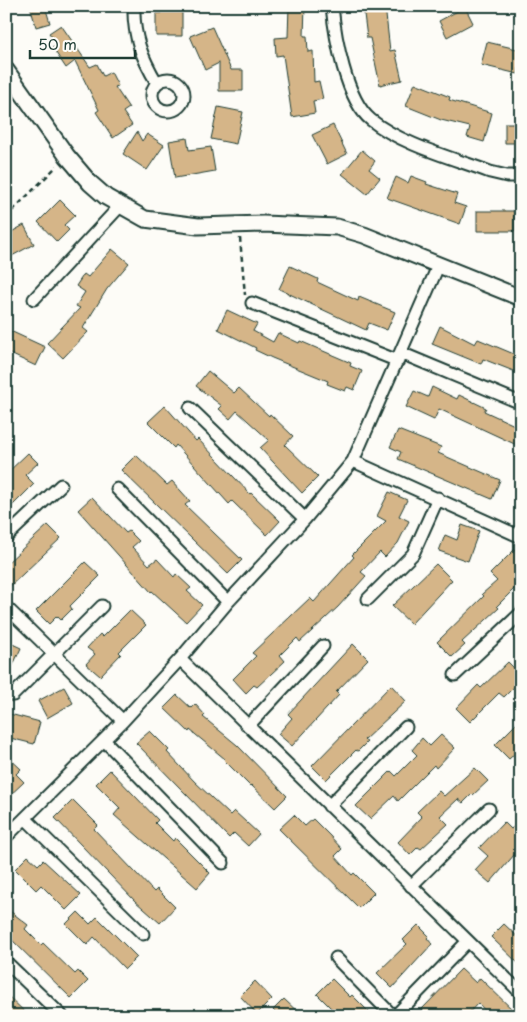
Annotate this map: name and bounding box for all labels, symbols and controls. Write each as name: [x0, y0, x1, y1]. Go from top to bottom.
scale bar: [30, 28, 135, 60]
text: 50 m: [38, 32, 77, 55]

